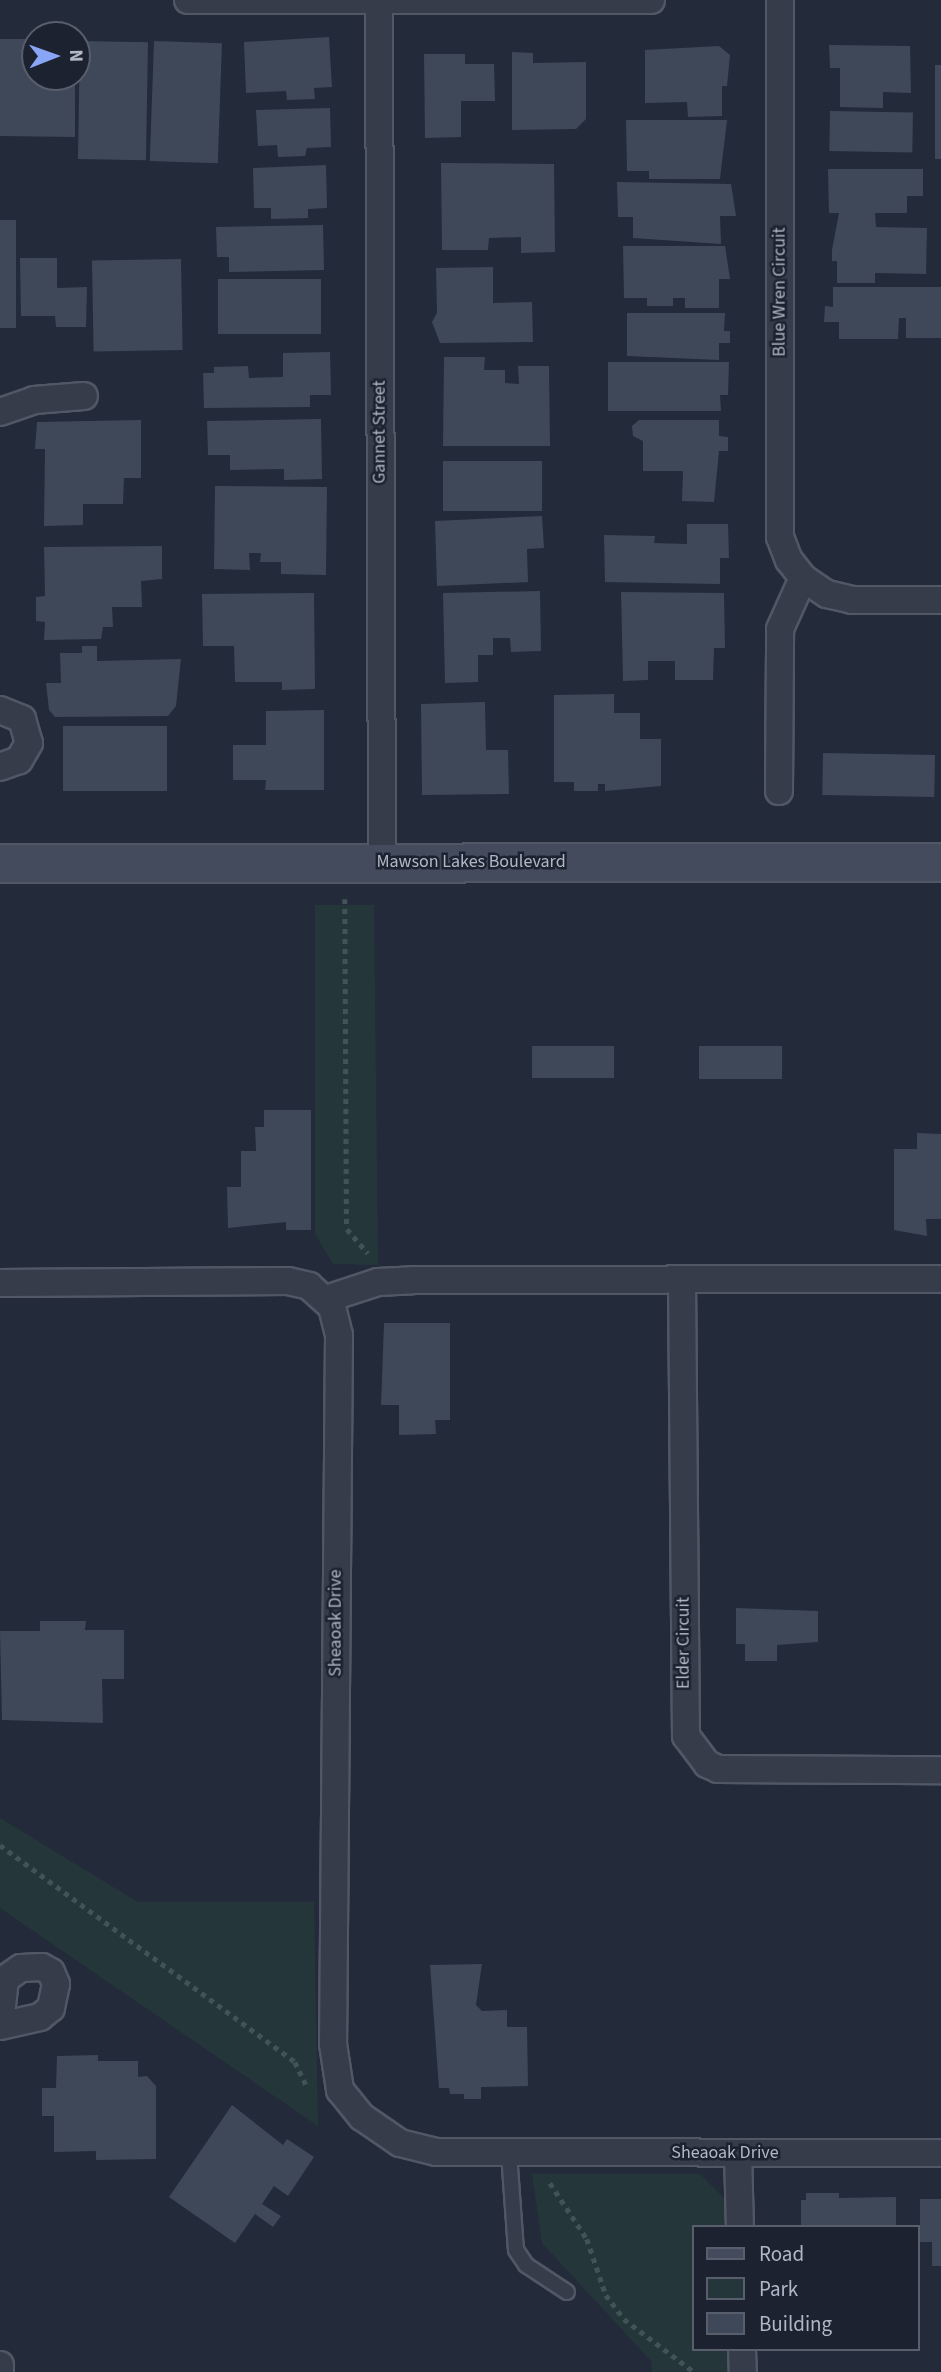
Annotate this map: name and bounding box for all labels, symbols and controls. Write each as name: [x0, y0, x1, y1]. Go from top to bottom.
north arrow: [21, 21, 91, 91]
text: N: [62, 49, 89, 62]
street label: Blue Wren Circuit: [769, 227, 791, 357]
street label: Gannet Street: [369, 380, 391, 484]
street label: Mawson Lakes Boulevard: [376, 851, 566, 873]
street label: Sheaoak Drive: [325, 1569, 347, 1677]
street label: Elder Circuit: [673, 1597, 695, 1689]
street label: Sheaoak Drive: [671, 2142, 779, 2164]
legend: [692, 2225, 920, 2351]
text: Road: [759, 2239, 804, 2269]
text: Park: [759, 2274, 798, 2304]
text: Building: [759, 2309, 832, 2339]

